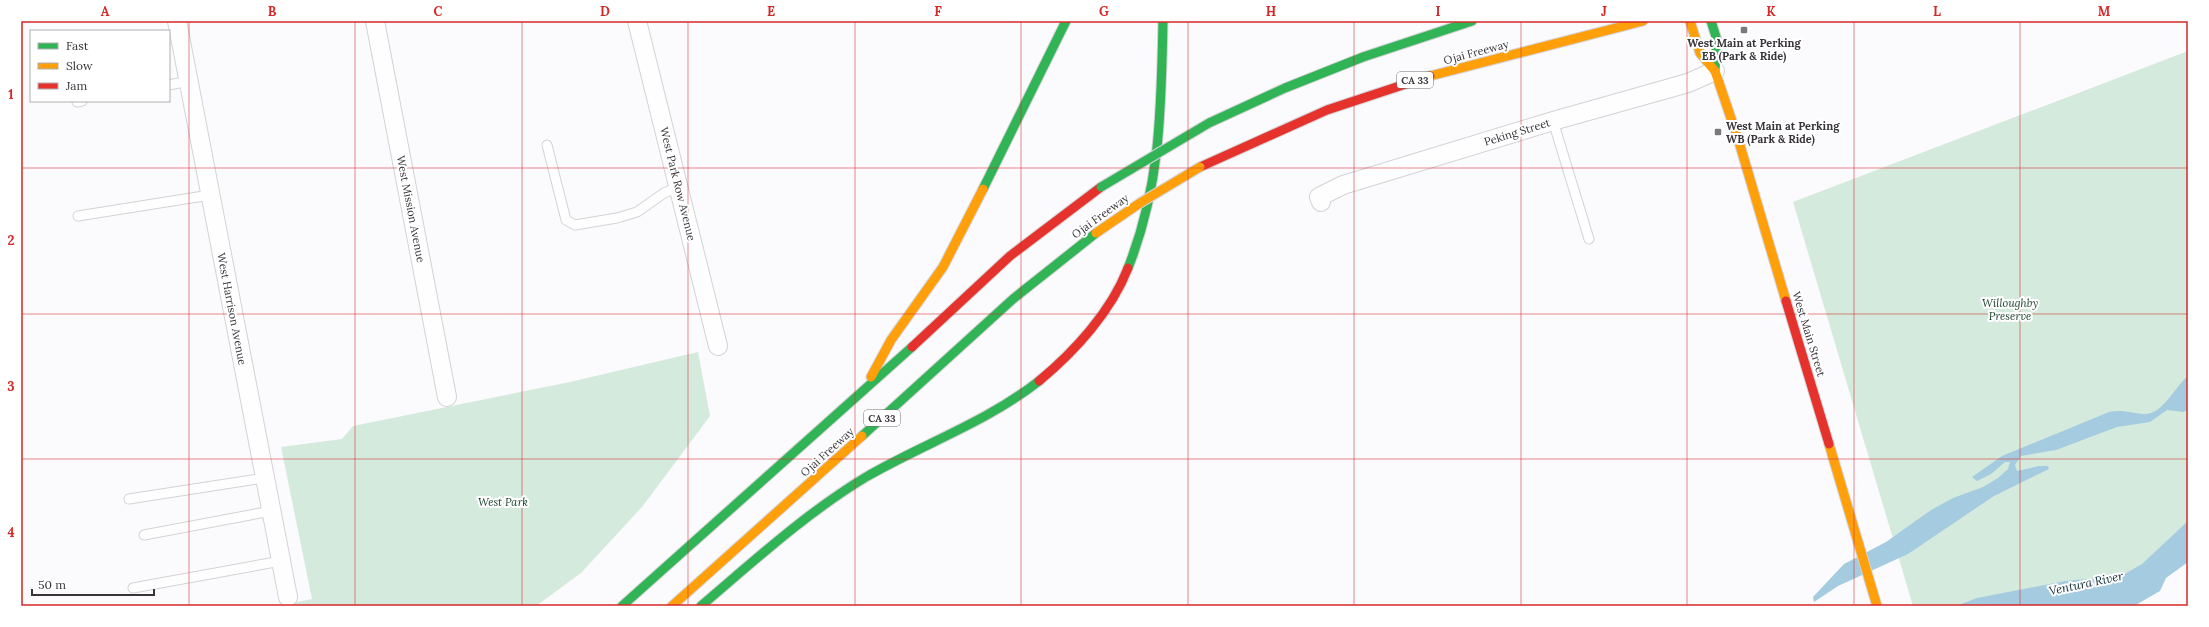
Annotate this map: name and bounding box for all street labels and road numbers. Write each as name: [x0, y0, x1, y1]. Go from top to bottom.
street label: Ojai Freeway: [1442, 37, 1510, 67]
road number: CA 33: [1397, 72, 1433, 88]
street label: Peking Street: [1482, 115, 1552, 149]
street label: West Park Row Avenue: [657, 126, 699, 242]
street label: West Mission Avenue: [394, 154, 428, 264]
street label: Ojai Freeway: [1069, 191, 1131, 241]
street label: West Harrison Avenue: [214, 252, 250, 366]
street label: West Main Street: [1789, 290, 1829, 379]
road number: CA 33: [864, 410, 900, 426]
street label: Ojai Freeway: [797, 424, 857, 480]

